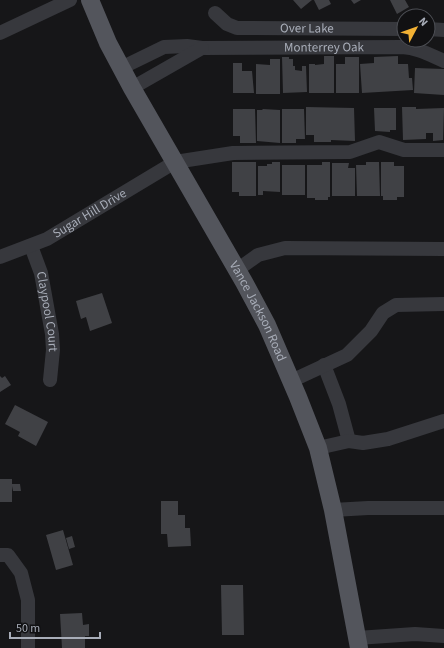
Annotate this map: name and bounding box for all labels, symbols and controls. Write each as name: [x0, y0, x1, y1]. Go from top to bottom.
north arrow: [396, 8, 436, 48]
text: N: [415, 14, 431, 29]
street label: Over Lake: [280, 19, 334, 38]
street label: Monterrey Oak: [284, 38, 365, 57]
street label: Sugar Hill Drive: [49, 184, 130, 243]
street label: Vance Jackson Road: [225, 258, 291, 364]
street label: Claypool Court: [32, 270, 62, 353]
scale bar: [10, 614, 100, 640]
text: 50 m: [16, 620, 40, 637]

